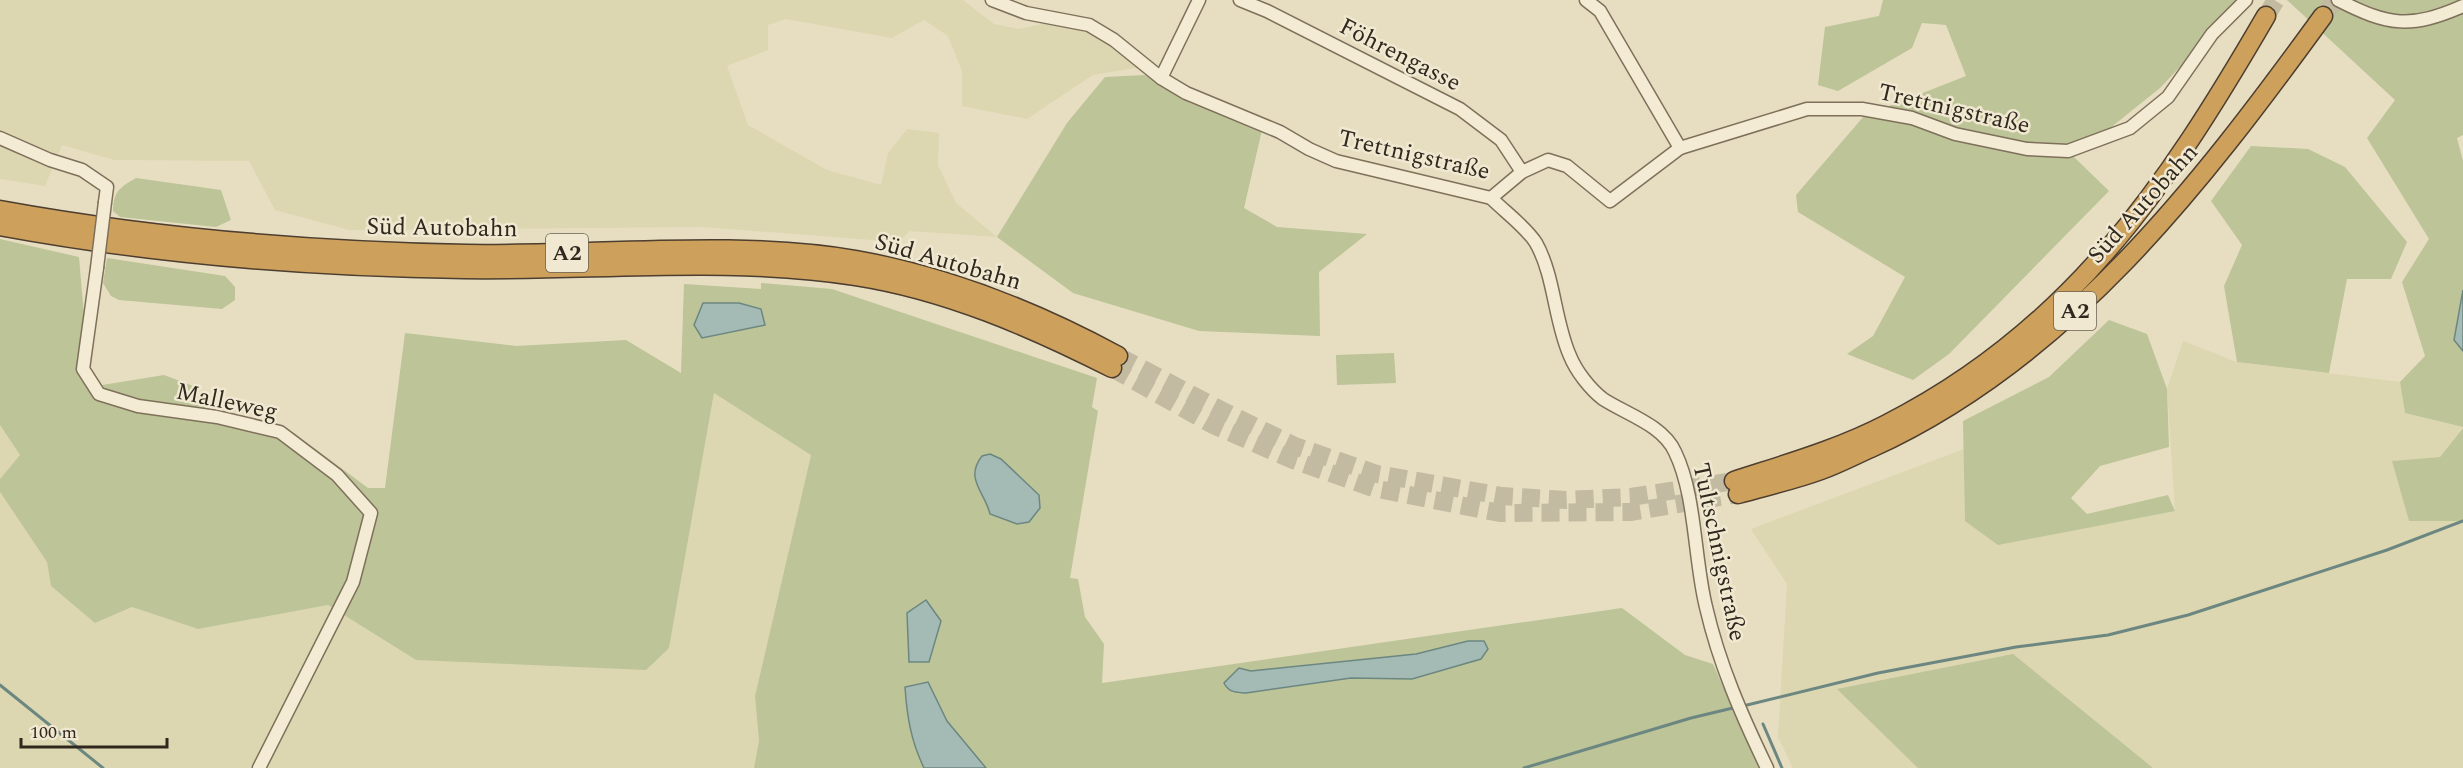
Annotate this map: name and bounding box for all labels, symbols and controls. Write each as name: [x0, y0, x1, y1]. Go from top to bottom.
street label: Föhrengasse: [1333, 9, 1467, 101]
street label: Trettnigstraße: [1875, 74, 2033, 144]
street label: Trettnigstraße: [1335, 120, 1493, 190]
street label: Süd Autobahn: [2079, 136, 2207, 272]
street label: Süd Autobahn: [366, 209, 518, 247]
street label: Süd Autobahn: [870, 224, 1026, 300]
road number: A2: [546, 234, 588, 272]
road number: A2: [2054, 292, 2096, 330]
street label: Malleweg: [173, 374, 281, 430]
street label: Tultschnigstraße: [1683, 460, 1755, 644]
scale bar: [21, 711, 166, 749]
text: 100 m: [30, 719, 77, 746]

